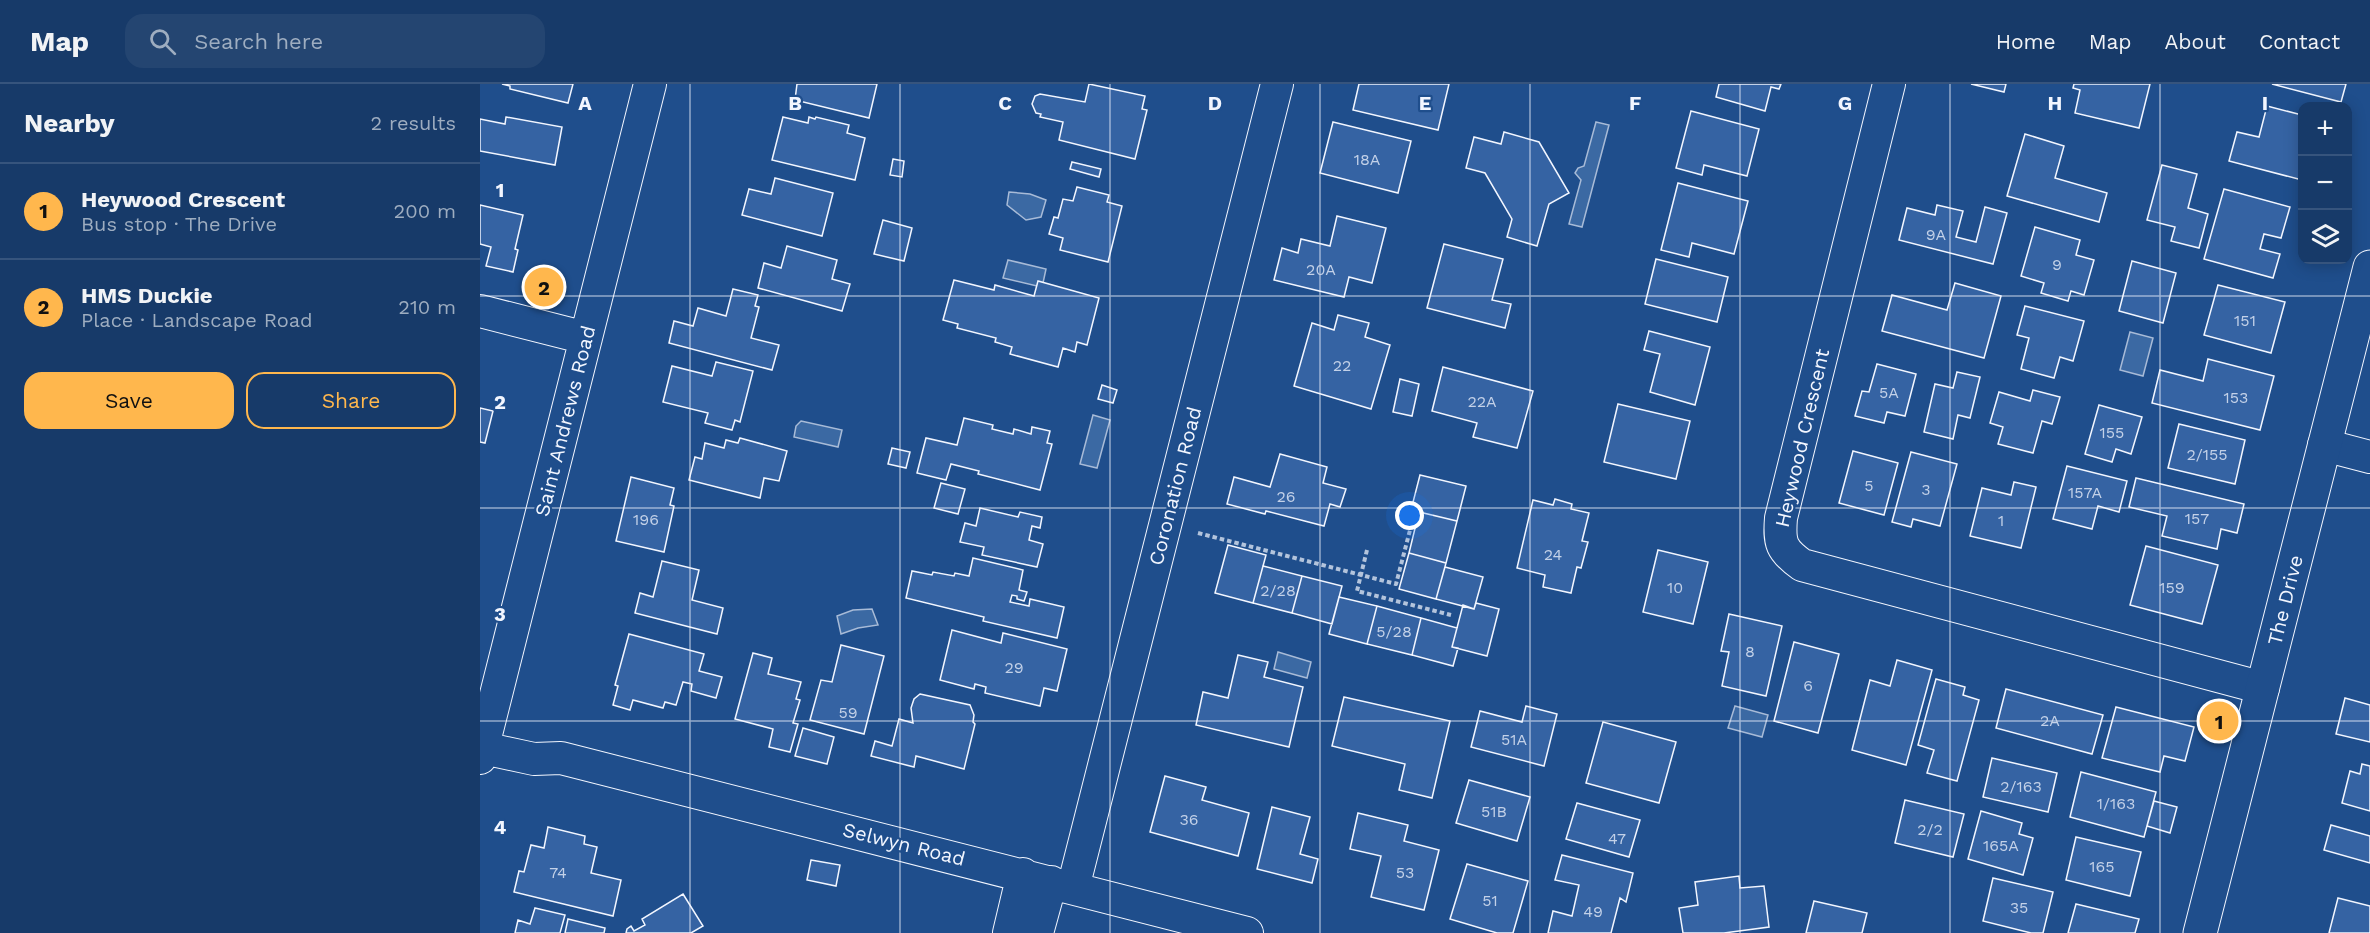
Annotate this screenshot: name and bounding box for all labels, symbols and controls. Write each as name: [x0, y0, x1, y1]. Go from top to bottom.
search box: [125, 14, 545, 68]
text: Map: [30, 25, 89, 58]
icon: search: [146, 25, 179, 58]
text: Search here: [194, 29, 323, 54]
text: Home: [1996, 29, 2056, 54]
text: Map: [2089, 29, 2132, 54]
text: About: [2165, 29, 2226, 54]
text: Contact: [2259, 29, 2340, 54]
text: A: [578, 91, 592, 115]
text: B: [788, 91, 802, 115]
text: C: [998, 91, 1012, 115]
text: D: [1208, 91, 1222, 115]
text: E: [1419, 91, 1431, 115]
text: F: [1629, 91, 1641, 115]
text: G: [1838, 91, 1852, 115]
text: H: [2048, 91, 2062, 115]
text: I: [2262, 91, 2268, 115]
map controls: [2298, 102, 2352, 264]
button: +: [2298, 102, 2352, 156]
text: Nearby: [24, 108, 115, 138]
text: 2 results: [371, 111, 456, 135]
house number: 18A: [1354, 150, 1381, 169]
button: −: [2298, 156, 2352, 210]
text: 1: [496, 178, 504, 202]
text: Heywood Crescent: [81, 187, 285, 212]
text: 1: [39, 199, 48, 223]
text: 200 m: [394, 199, 456, 223]
button: layers: [2298, 210, 2352, 264]
text: Bus stop · The Drive: [81, 212, 277, 236]
house number: 9A: [1926, 225, 1947, 244]
house number: 9: [2052, 255, 2062, 274]
house number: 20A: [1306, 260, 1336, 279]
pin: 2: [524, 264, 564, 310]
text: HMS Duckie: [81, 283, 213, 308]
text: 2: [38, 295, 49, 319]
text: 210 m: [398, 295, 456, 319]
text: Place · Landscape Road: [81, 308, 313, 332]
house number: 151: [2234, 311, 2256, 330]
street label: Saint Andrews Road: [530, 323, 600, 519]
street label: Heywood Crescent: [1770, 346, 1834, 530]
house number: 22: [1333, 356, 1351, 375]
button: Save: [24, 372, 234, 429]
button: Share: [246, 372, 456, 429]
house number: 5A: [1879, 383, 1899, 402]
house number: 153: [2224, 388, 2248, 407]
text: 2: [494, 390, 506, 414]
house number: 22A: [1467, 392, 1497, 411]
street label: Coronation Road: [1144, 404, 1206, 568]
house number: 155: [2100, 423, 2124, 442]
house number: 2/155: [2186, 445, 2228, 464]
house number: 5: [1864, 476, 1874, 495]
house number: 3: [1921, 480, 1931, 499]
house number: 157A: [2068, 483, 2103, 502]
house number: 26: [1276, 487, 1296, 506]
your location: [1395, 501, 1424, 530]
house number: 157: [2185, 509, 2209, 528]
house number: 196: [633, 510, 659, 529]
house number: 1: [1998, 511, 2004, 530]
house number: 24: [1544, 545, 1563, 564]
street label: The Drive: [2262, 552, 2308, 648]
house number: 10: [1667, 578, 1683, 597]
house number: 159: [2159, 578, 2185, 597]
house number: 2/28: [1260, 581, 1296, 600]
text: 3: [494, 602, 506, 626]
house number: 5/28: [1376, 622, 1412, 641]
house number: 8: [1745, 642, 1755, 661]
house number: 29: [1004, 658, 1024, 677]
house number: 6: [1803, 676, 1813, 695]
pin: 1: [2200, 698, 2238, 744]
house number: 59: [838, 703, 858, 722]
house number: 2A: [2040, 711, 2060, 730]
house number: 51A: [1501, 730, 1527, 749]
house number: 2/163: [2000, 777, 2042, 796]
house number: 1/163: [2097, 794, 2135, 813]
house number: 51B: [1481, 802, 1507, 821]
house number: 36: [1179, 810, 1199, 829]
text: 4: [494, 815, 507, 839]
street label: Selwyn Road: [840, 817, 968, 871]
house number: 2/2: [1917, 820, 1943, 839]
house number: 47: [1608, 829, 1626, 848]
house number: 165A: [1983, 836, 2019, 855]
house number: 165: [2089, 857, 2115, 876]
house number: 74: [549, 863, 567, 882]
house number: 53: [1396, 863, 1414, 882]
house number: 51: [1482, 891, 1498, 910]
house number: 35: [2010, 898, 2028, 917]
house number: 49: [1583, 902, 1603, 921]

